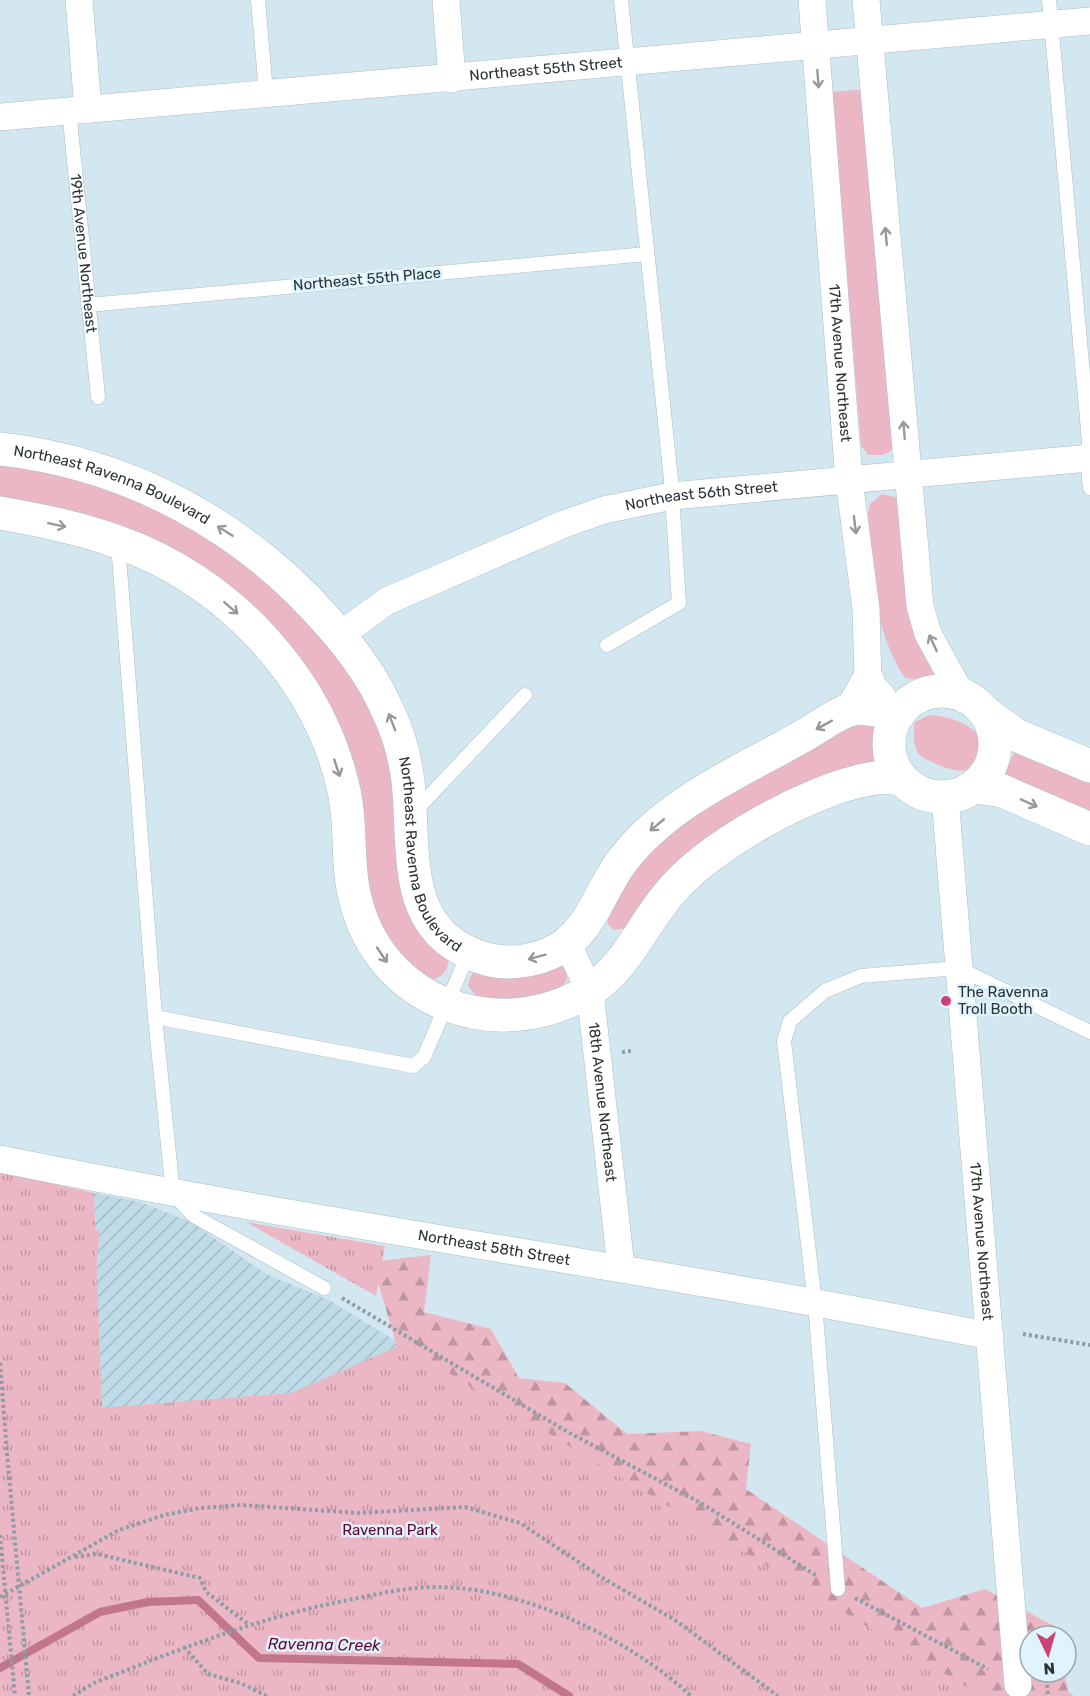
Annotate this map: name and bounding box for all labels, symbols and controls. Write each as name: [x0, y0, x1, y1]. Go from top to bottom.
street label: Northeast 55th Street: [469, 53, 623, 85]
one-way arrow: [813, 69, 824, 89]
street label: 19th Avenue Northeast: [66, 173, 100, 334]
one-way arrow: [880, 226, 891, 246]
street label: Northeast 55th Place: [292, 264, 442, 294]
street label: 17th Avenue Northeast: [825, 283, 855, 443]
one-way arrow: [898, 420, 909, 440]
street label: Northeast Ravenna Boulevard: [12, 442, 213, 528]
street label: Northeast 56th Street: [623, 477, 779, 514]
one-way arrow: [850, 514, 861, 534]
one-way arrow: [47, 520, 66, 531]
one-way arrow: [217, 524, 234, 536]
one-way arrow: [223, 601, 238, 615]
one-way arrow: [926, 634, 938, 652]
one-way arrow: [386, 713, 397, 732]
one-way arrow: [816, 719, 833, 731]
street label: Northeast Ravenna Boulevard: [395, 755, 465, 956]
one-way arrow: [333, 758, 344, 777]
one-way arrow: [1020, 798, 1038, 809]
one-way arrow: [650, 818, 665, 832]
one-way arrow: [376, 946, 388, 963]
one-way arrow: [527, 952, 546, 963]
place label: The Ravenna Troll Booth: [958, 983, 1048, 1018]
marker: The Ravenna Troll Booth: [939, 994, 953, 1008]
street label: 18th Avenue Northeast: [585, 1021, 620, 1183]
street label: 17th Avenue Northeast: [966, 1162, 997, 1321]
street label: Northeast 58th Street: [417, 1226, 572, 1269]
park label: Ravenna Park: [342, 1521, 438, 1539]
north arrow: [1018, 1624, 1078, 1684]
water label: Ravenna Creek: [267, 1634, 381, 1655]
text: N: [1043, 1658, 1056, 1678]

